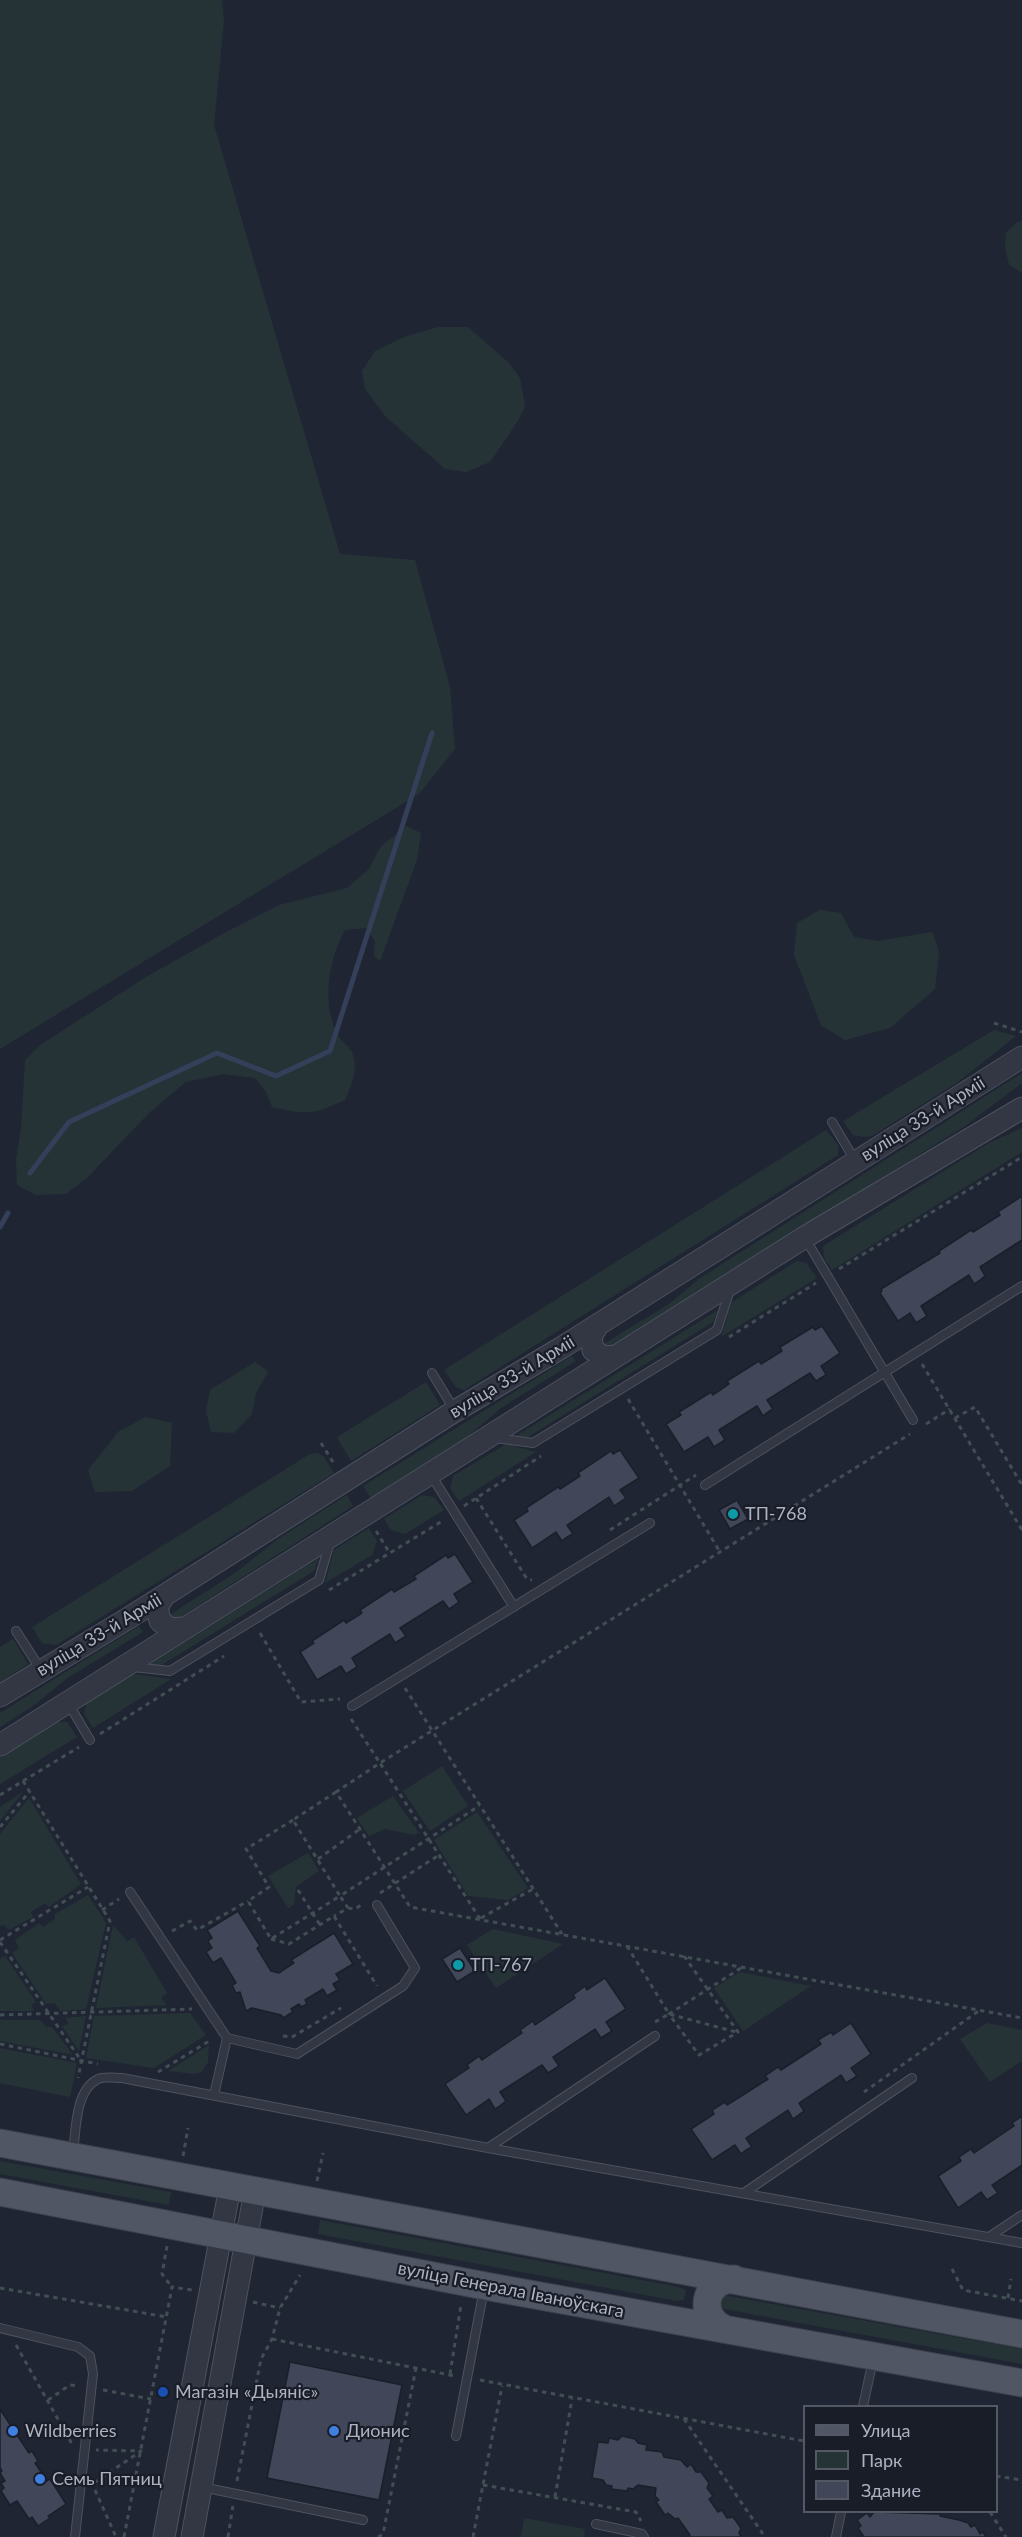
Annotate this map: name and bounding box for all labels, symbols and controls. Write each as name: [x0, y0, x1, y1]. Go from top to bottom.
street label: вуліца 33-й Арміі: [857, 1072, 989, 1166]
street label: вуліца 33-й Арміі: [445, 1331, 579, 1423]
place label: ТП-768: [745, 1503, 807, 1525]
marker: ТП-768: [726, 1507, 740, 1521]
street label: вуліца 33-й Арміі: [32, 1589, 166, 1681]
place label: ТП-767: [470, 1954, 532, 1976]
marker: ТП-767: [451, 1958, 465, 1972]
street label: вуліца Генерала Іваноўскага: [396, 2257, 626, 2323]
place label: Магазін «Дыяніс»: [175, 2381, 318, 2403]
marker: Магазін «Дыяніс»: [156, 2385, 170, 2399]
legend: [803, 2405, 998, 2513]
text: Улица: [861, 2419, 911, 2441]
place label: Wildberries: [25, 2420, 117, 2442]
place label: Дионис: [346, 2420, 410, 2442]
marker: Wildberries: [6, 2424, 20, 2438]
marker: Дионис: [327, 2424, 341, 2438]
text: Парк: [861, 2449, 902, 2471]
place label: Семь Пятниц: [52, 2468, 162, 2490]
marker: Семь Пятниц: [33, 2472, 47, 2486]
text: Здание: [861, 2479, 921, 2501]

